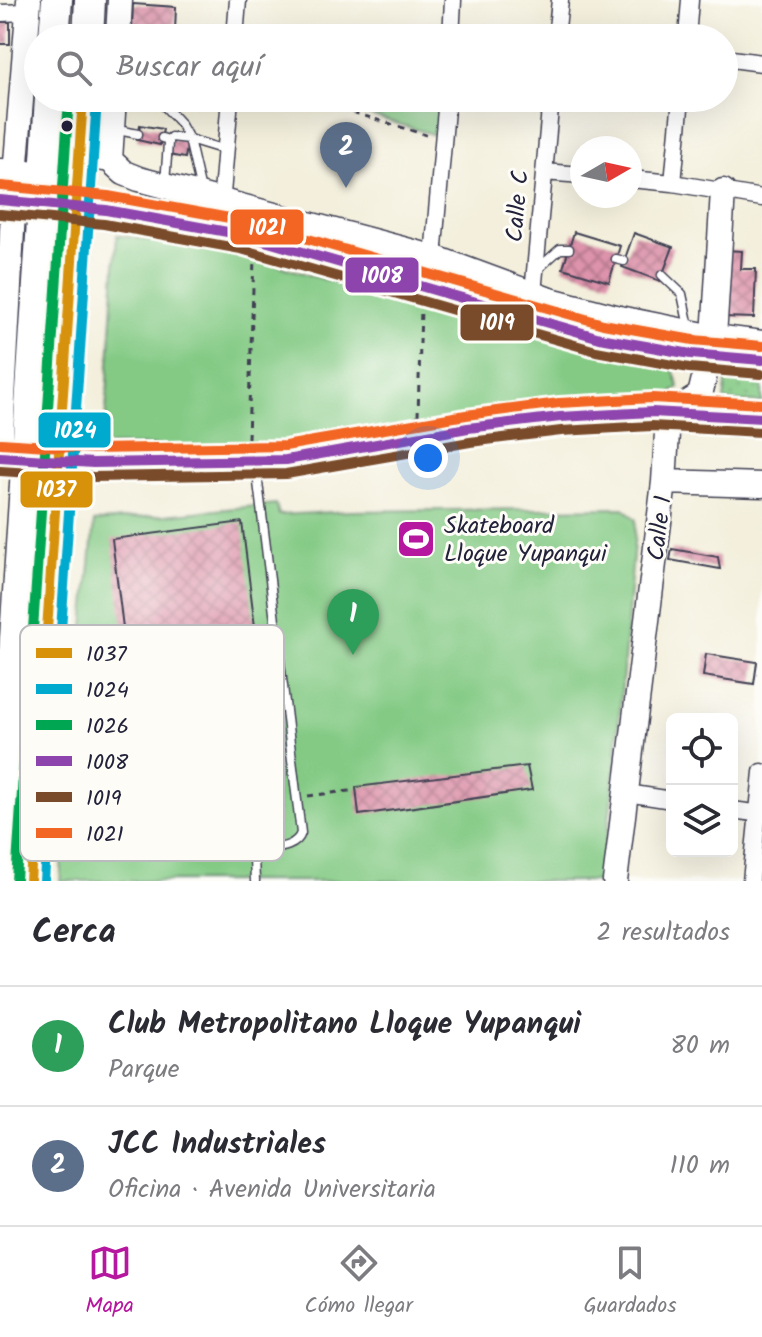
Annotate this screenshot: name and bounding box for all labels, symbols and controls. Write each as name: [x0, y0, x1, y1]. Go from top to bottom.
search box: [24, 24, 738, 112]
text: Buscar aquí: [116, 44, 262, 92]
icon: search: [52, 46, 96, 90]
unlabelled marker: [59, 118, 75, 134]
pin: 2: [320, 122, 372, 188]
north arrow: [570, 136, 642, 208]
street label: Calle C: [496, 168, 541, 244]
line badge: 1021: [229, 208, 305, 246]
text: 1021: [248, 212, 286, 247]
line badge: 1008: [344, 256, 420, 294]
text: 1008: [361, 260, 404, 295]
line badge: 1019: [459, 303, 535, 342]
text: 1019: [479, 307, 515, 342]
line badge: 1024: [37, 411, 112, 449]
text: 1024: [54, 415, 96, 450]
your location: [408, 438, 448, 478]
line badge: 1037: [19, 470, 94, 509]
text: 1037: [36, 474, 77, 509]
street label: Calle 1: [637, 493, 684, 563]
place label: Skateboard Lloque Yupanqui: [444, 507, 608, 574]
sports icon: Skateboard Lloque Yupanqui: [395, 518, 437, 560]
pin: 1: [327, 589, 379, 655]
legend: [20, 625, 284, 861]
text: 1037: [86, 638, 127, 673]
text: 1024: [86, 674, 129, 709]
text: 1026: [86, 710, 129, 745]
map controls: [666, 713, 738, 857]
button: locate: [666, 713, 738, 785]
text: 1008: [86, 746, 129, 781]
text: 1019: [86, 782, 122, 817]
button: layers: [666, 785, 738, 857]
text: 1021: [86, 818, 124, 853]
text: Cerca: [32, 906, 116, 960]
text: 2 resultados: [596, 912, 730, 954]
text: Club Metropolitano Lloque Yupanqui: [108, 1001, 581, 1049]
text: 1: [54, 1025, 62, 1067]
text: 80 m: [670, 1025, 730, 1067]
text: Parque: [108, 1049, 179, 1091]
text: JCC Industriales: [108, 1121, 326, 1169]
text: 2: [50, 1145, 66, 1187]
text: 110 m: [670, 1145, 730, 1187]
text: Oficina · Avenida Universitaria: [108, 1169, 436, 1211]
tab: Mapa: [85, 1241, 134, 1324]
tab: Cómo llegar: [305, 1241, 413, 1324]
tab: Guardados: [583, 1241, 677, 1324]

